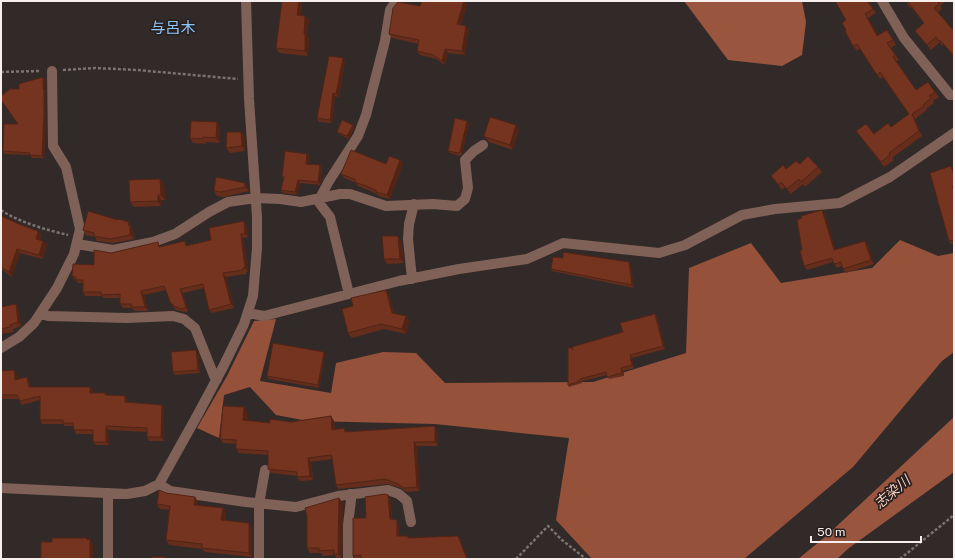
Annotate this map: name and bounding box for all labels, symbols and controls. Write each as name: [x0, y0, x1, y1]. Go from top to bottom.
district label: 与呂木: [150, 19, 196, 36]
water label: 志染川: [871, 471, 915, 512]
scale bar: [811, 518, 921, 544]
text: 50 m: [817, 525, 845, 539]

